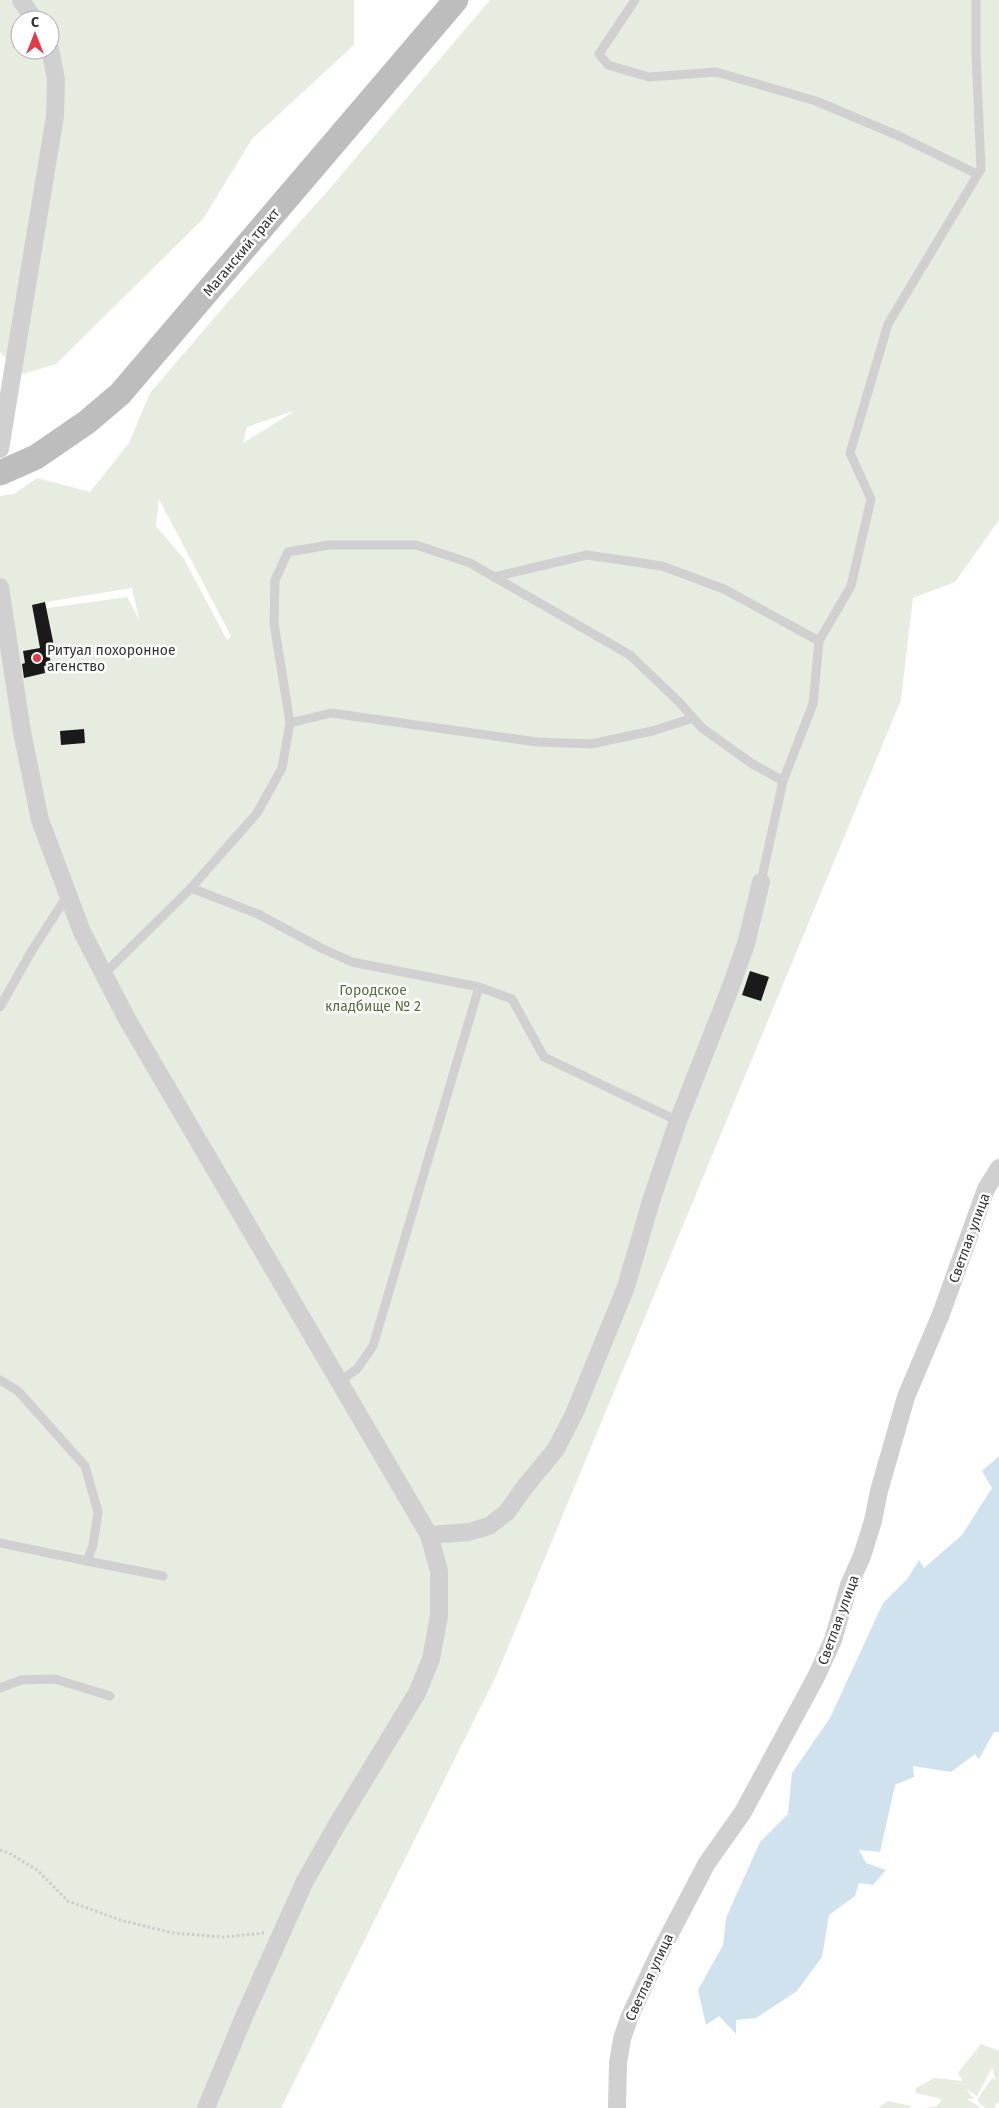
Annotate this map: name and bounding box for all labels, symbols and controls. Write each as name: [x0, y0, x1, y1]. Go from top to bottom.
north arrow: [10, 10, 60, 60]
text: С: [31, 14, 39, 31]
street label: Маганский тракт: [200, 204, 284, 300]
place label: Ритуал похоронное агенство: [47, 642, 176, 675]
marker: Ритуал похоронное агенство: [31, 652, 43, 664]
park label: Городское кладбище № 2: [325, 982, 421, 1015]
street label: Светлая улица: [945, 1191, 994, 1285]
street label: Светлая улица: [814, 1573, 863, 1667]
street label: Светлая улица: [622, 1931, 677, 2024]

